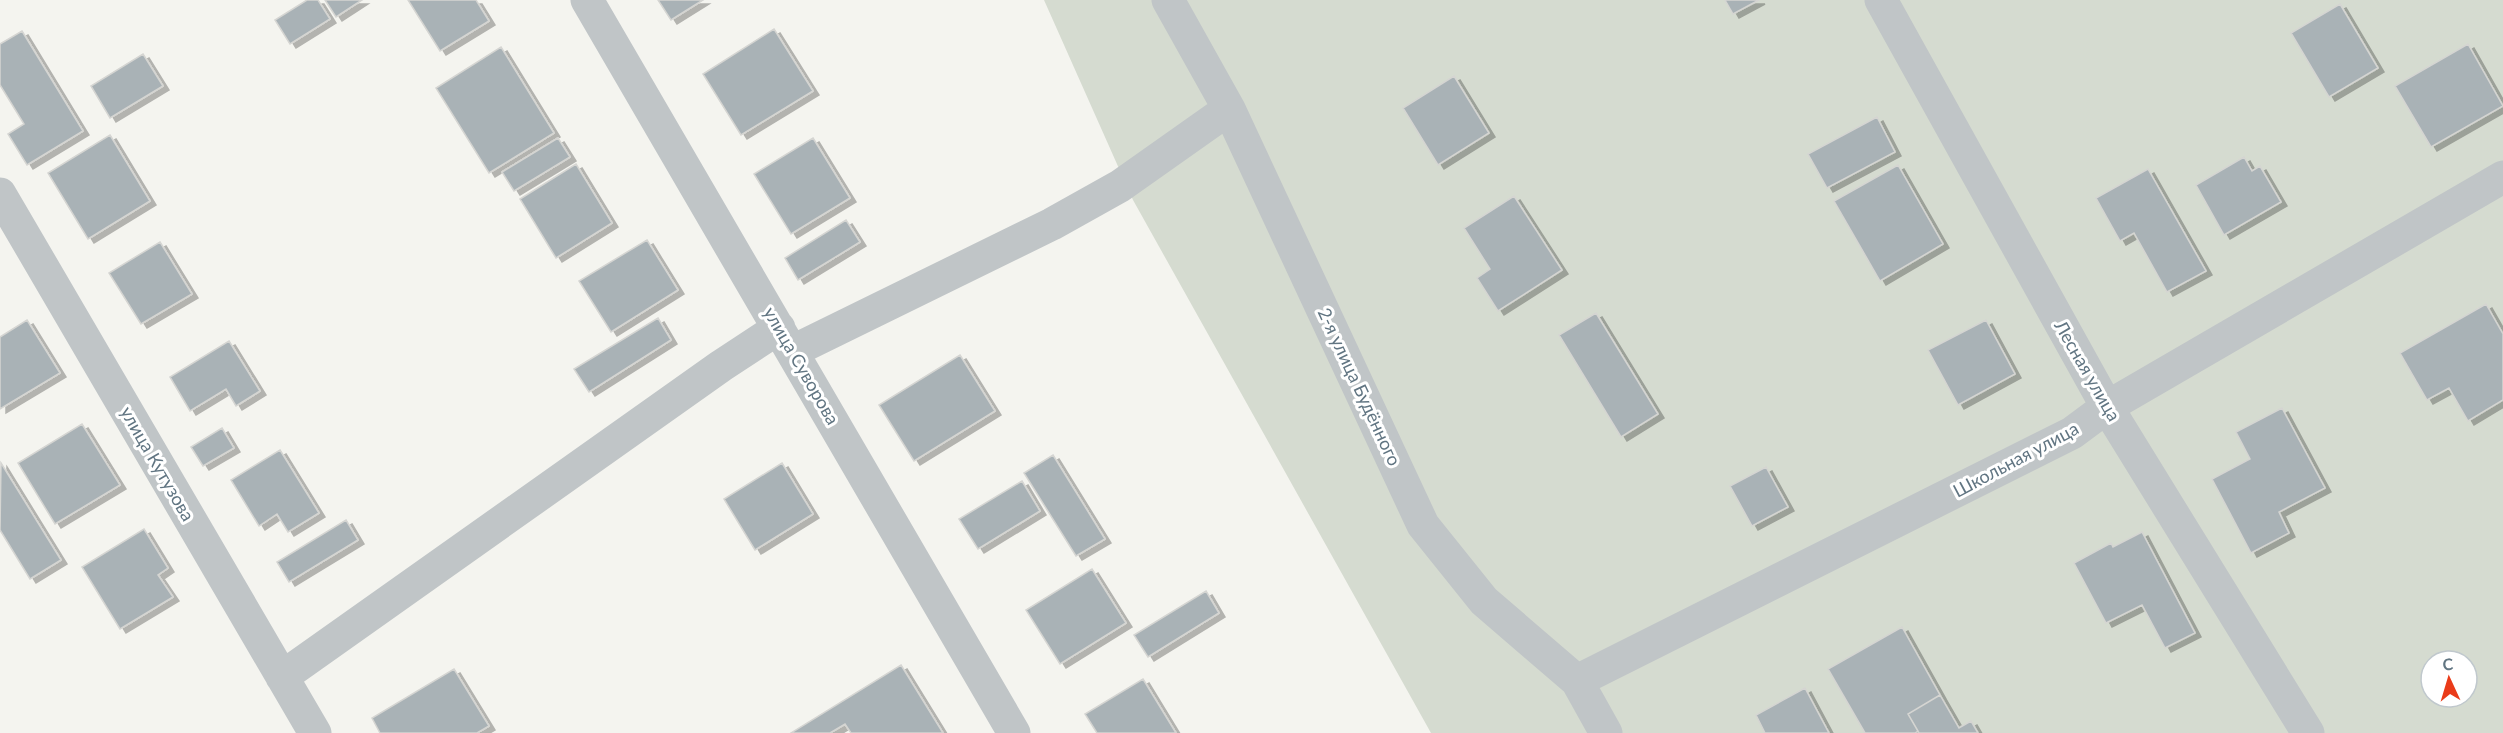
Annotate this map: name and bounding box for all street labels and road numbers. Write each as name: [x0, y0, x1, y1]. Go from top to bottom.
street label: улица Суворова: [759, 303, 844, 428]
street label: 2-я улица Будённого: [1314, 304, 1406, 469]
street label: Лесная улица: [2050, 315, 2126, 425]
street label: улица Кутузова: [116, 402, 200, 525]
street label: Школьная улица: [1949, 417, 2082, 501]

